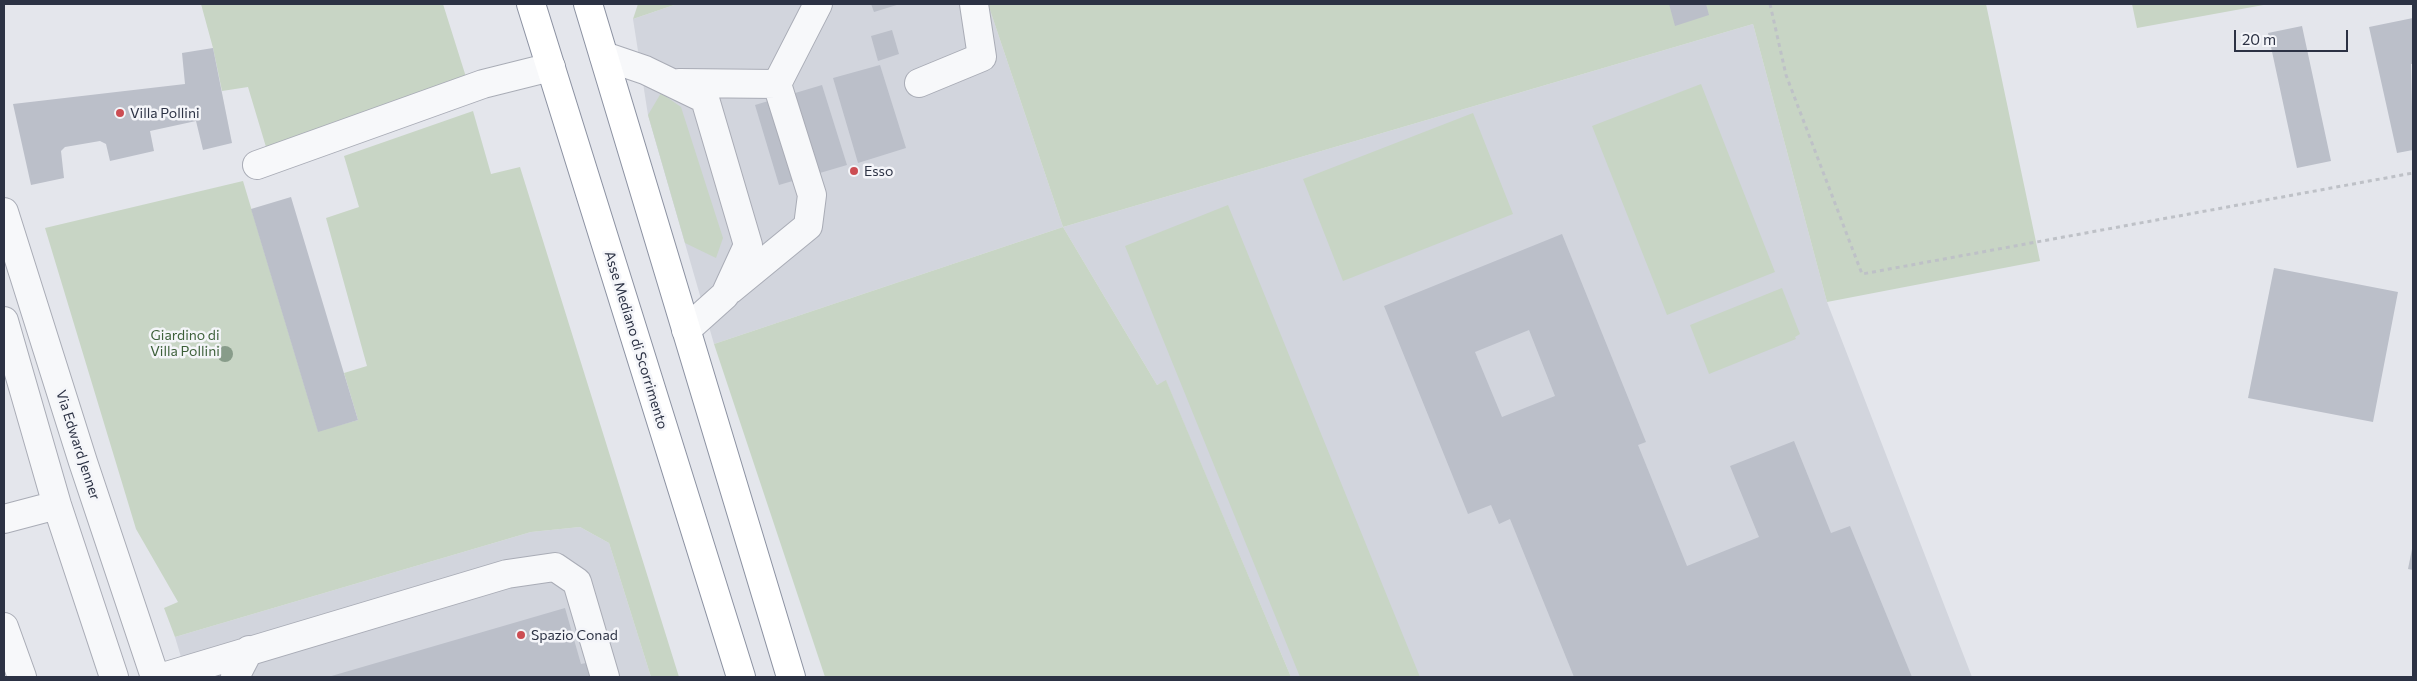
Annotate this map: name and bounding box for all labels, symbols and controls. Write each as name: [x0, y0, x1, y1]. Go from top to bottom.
scale bar: [2237, 20, 2351, 52]
text: 20 m: [2242, 30, 2276, 48]
place label: Villa Pollini: [130, 105, 200, 121]
marker: Villa Pollini: [114, 107, 126, 119]
place label: Esso: [864, 163, 893, 179]
marker: Esso: [848, 165, 860, 177]
street label: Asse Mediano di Scorrimento: [601, 249, 671, 431]
park label: Giardino di Villa Pollini: [150, 327, 220, 360]
street label: Via Edward Jenner: [52, 388, 104, 502]
place label: Spazio Conad: [531, 627, 618, 643]
marker: Spazio Conad: [515, 629, 527, 641]

